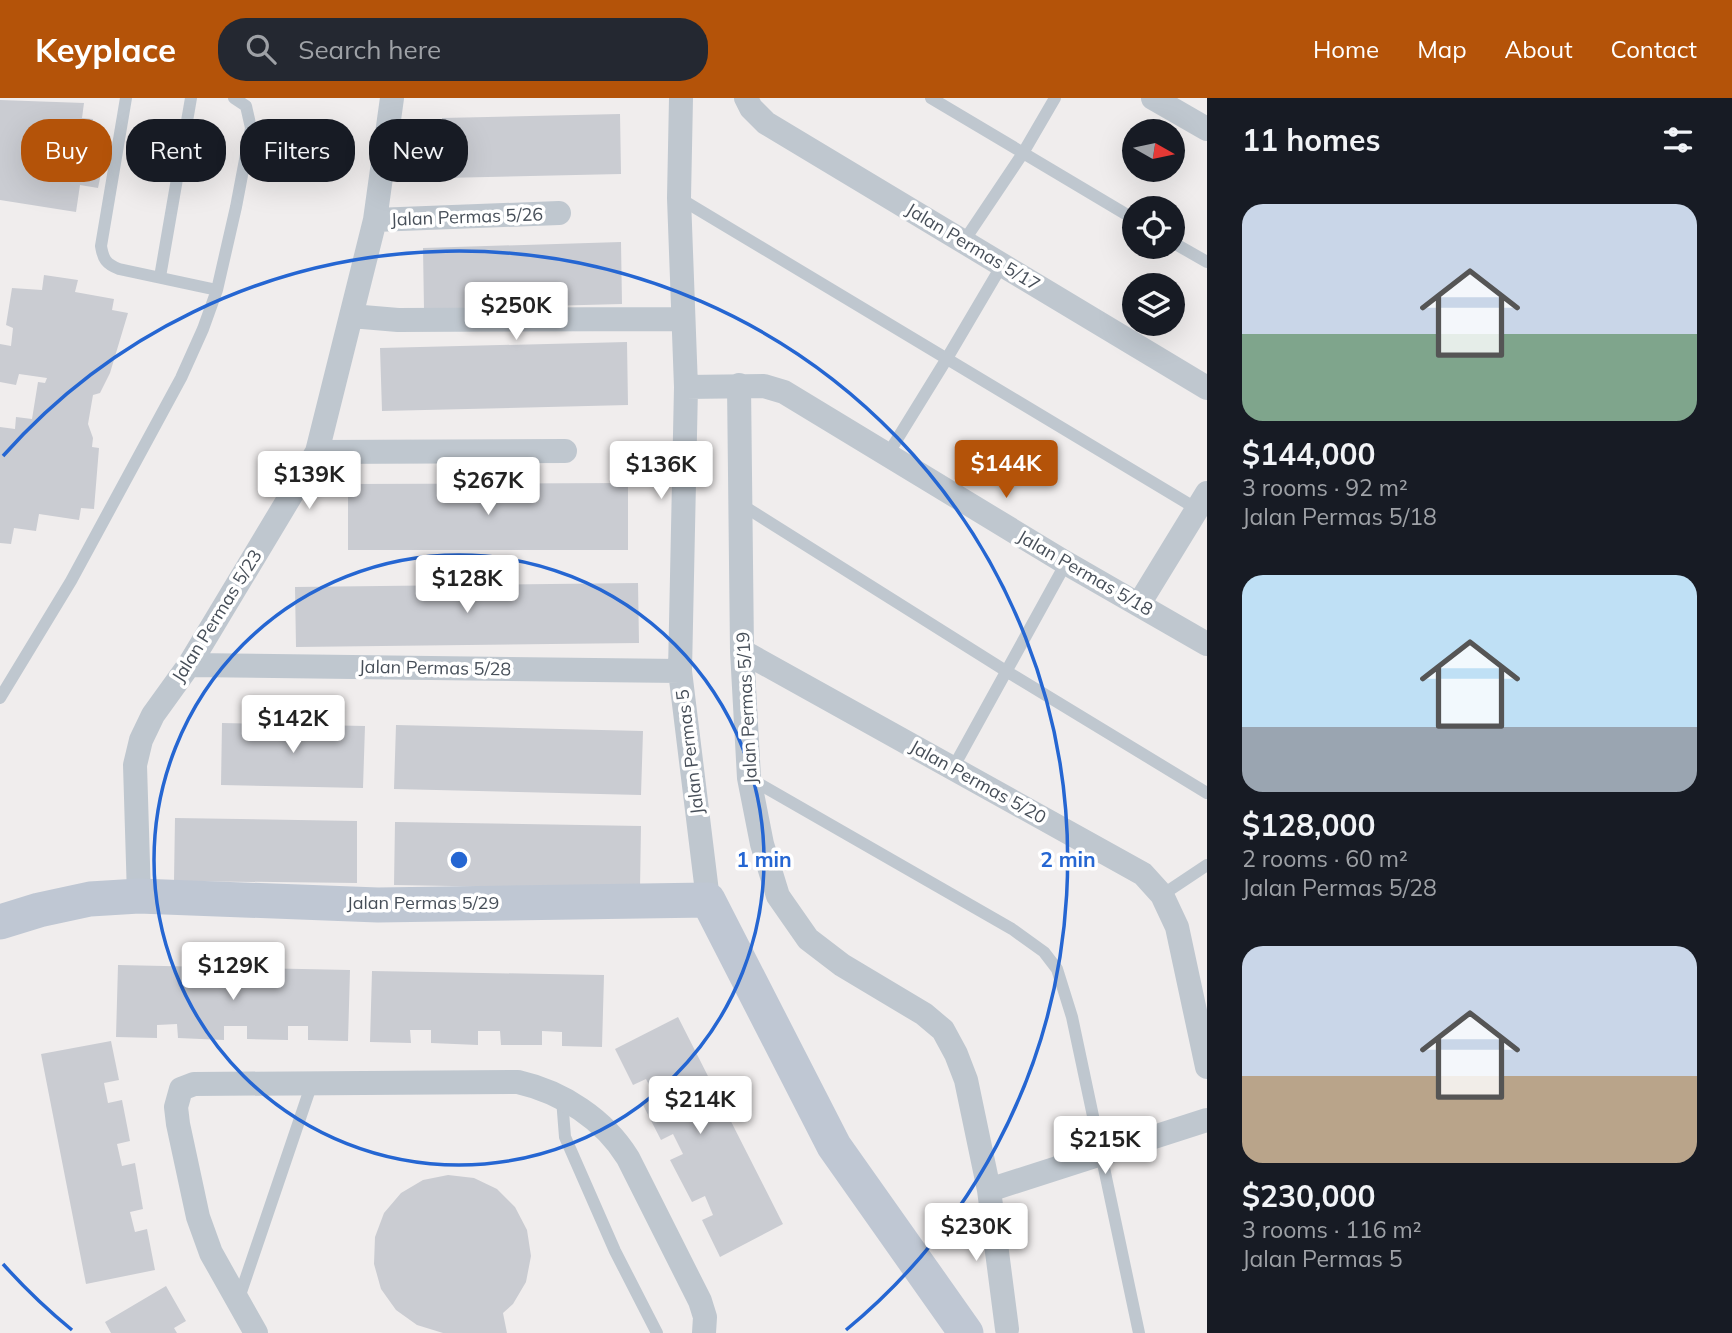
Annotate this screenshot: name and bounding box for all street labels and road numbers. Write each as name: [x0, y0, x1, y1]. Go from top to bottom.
street label: Jalan Permas 5/17: [902, 197, 1045, 296]
street label: Jalan Permas 5/26: [390, 202, 544, 231]
street label: Jalan Permas 5/18: [1013, 524, 1157, 621]
street label: Jalan Permas 5/23: [166, 545, 267, 686]
street label: Jalan Permas 5/19: [731, 631, 762, 785]
street label: Jalan Permas 5/28: [359, 655, 511, 680]
street label: Jalan Permas 5: [670, 688, 709, 816]
street label: Jalan Permas 5/20: [906, 735, 1051, 829]
street label: Jalan Permas 5/29: [347, 891, 499, 914]

